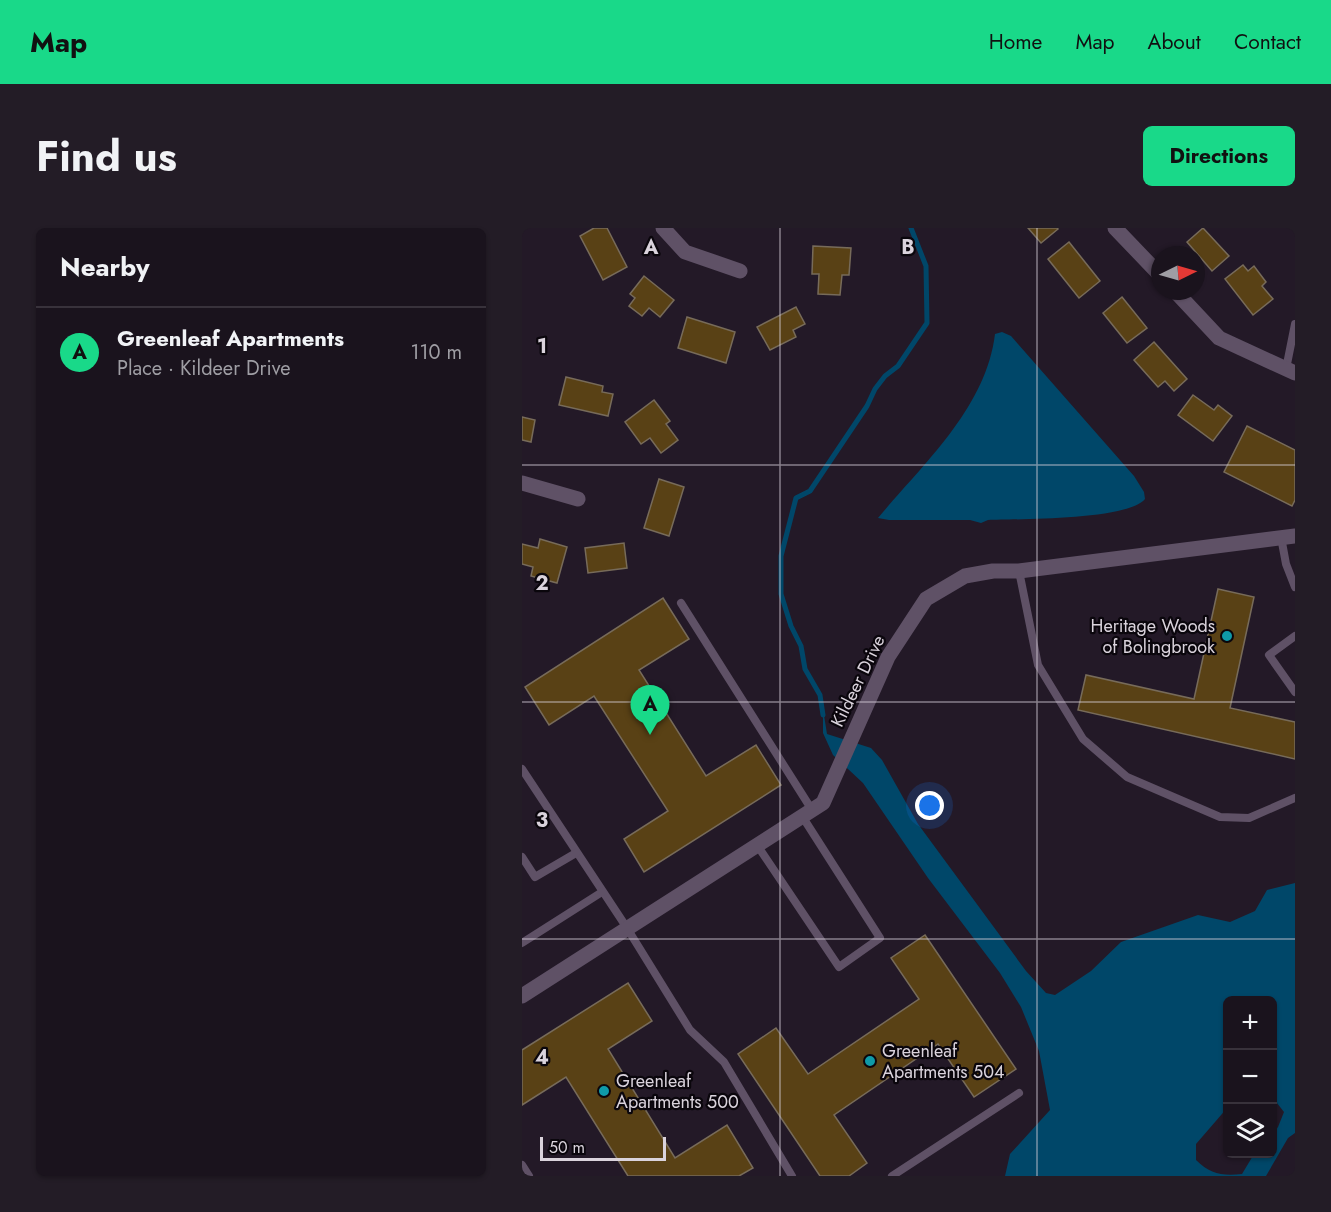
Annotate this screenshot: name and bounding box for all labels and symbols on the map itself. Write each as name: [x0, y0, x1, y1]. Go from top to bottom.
text: A: [643, 233, 659, 262]
text: B: [901, 233, 915, 262]
north arrow: [1151, 246, 1205, 300]
text: 1: [537, 332, 547, 361]
text: 2: [535, 569, 549, 598]
place label: Heritage Woods of Bolingbrook: [1091, 613, 1215, 660]
marker: Heritage Woods of Bolingbrook: [1220, 629, 1234, 643]
street label: Kildeer Drive: [825, 631, 891, 731]
pin: A: [630, 686, 670, 735]
your location: [915, 791, 944, 820]
text: 3: [536, 806, 548, 835]
place label: Greenleaf Apartments 504: [882, 1038, 1004, 1085]
text: 4: [535, 1043, 549, 1072]
marker: Greenleaf Apartments 504: [863, 1054, 877, 1068]
place label: Greenleaf Apartments 500: [616, 1068, 739, 1115]
marker: Greenleaf Apartments 500: [597, 1084, 611, 1098]
scale bar: [540, 1134, 666, 1162]

